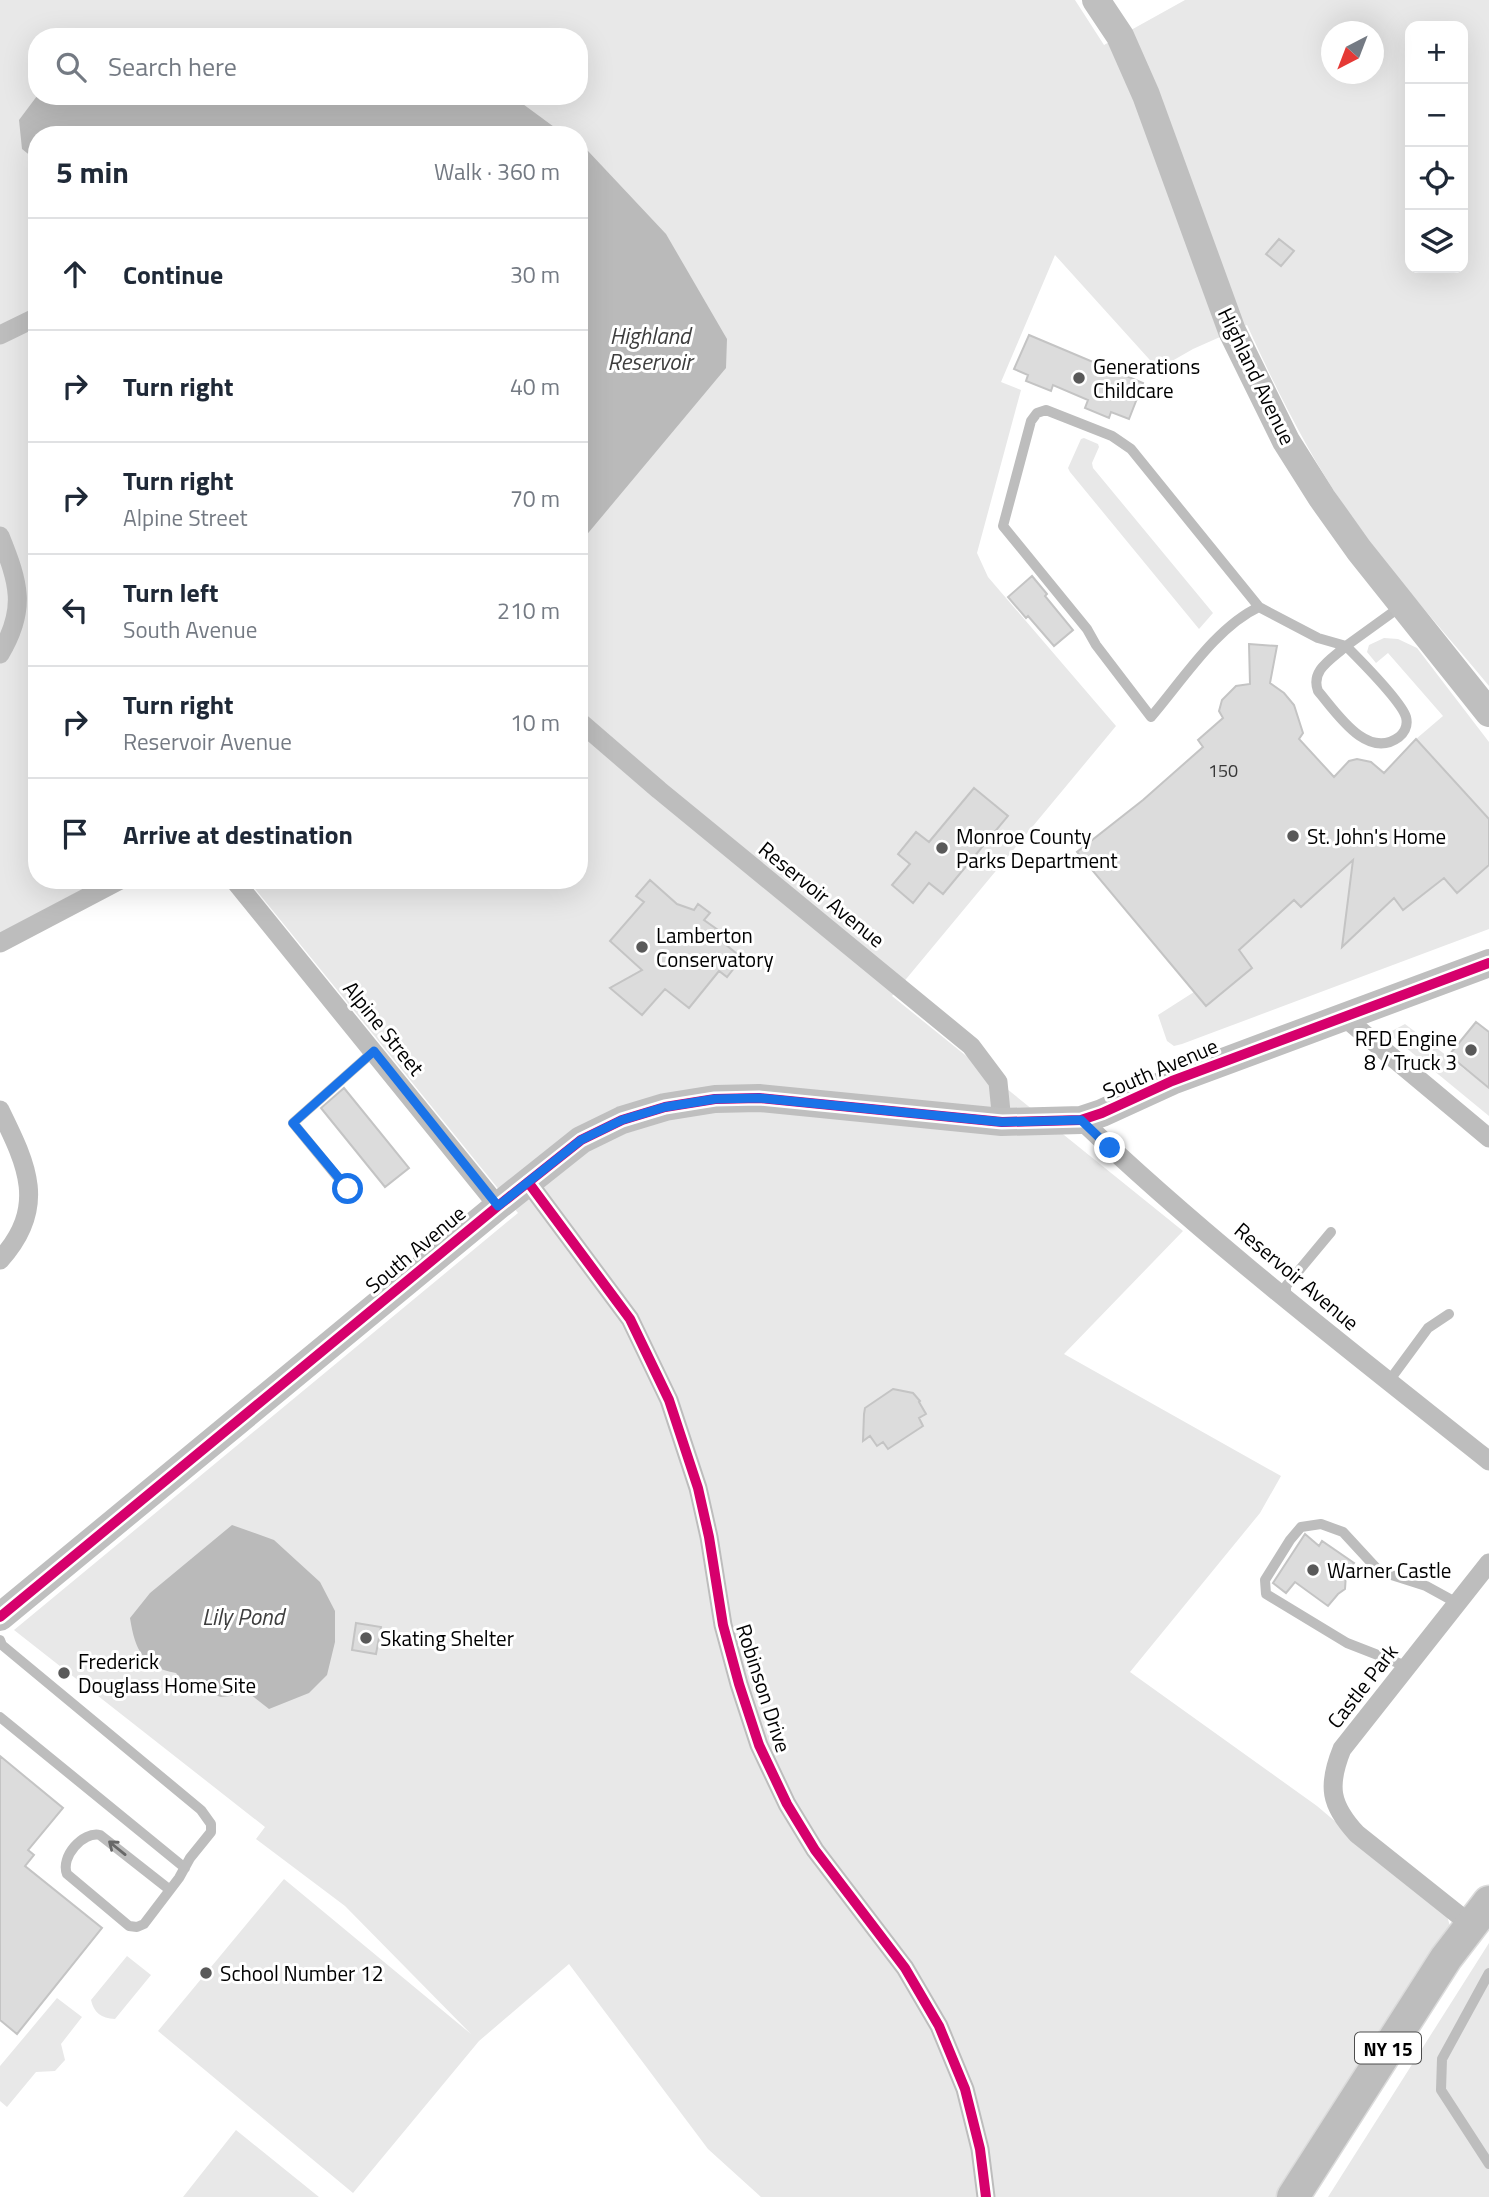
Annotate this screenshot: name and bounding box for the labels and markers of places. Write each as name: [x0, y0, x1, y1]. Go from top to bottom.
place label: Generations Childcare: [1093, 350, 1200, 406]
marker: Generations Childcare: [1071, 370, 1087, 386]
place label: Monroe County Parks Department: [956, 820, 1118, 876]
place label: St. John's Home: [1307, 820, 1446, 852]
marker: St. John's Home: [1285, 828, 1301, 844]
marker: Monroe County Parks Department: [934, 840, 950, 856]
place label: Lamberton Conservatory: [656, 919, 774, 975]
marker: Lamberton Conservatory: [634, 939, 650, 955]
place label: RFD Engine 8 / Truck 3: [1355, 1022, 1457, 1078]
marker: RFD Engine 8 / Truck 3: [1463, 1042, 1479, 1058]
place label: Warner Castle: [1327, 1554, 1451, 1586]
marker: Warner Castle: [1305, 1562, 1321, 1578]
place label: Skating Shelter: [380, 1622, 514, 1654]
marker: Skating Shelter: [358, 1630, 374, 1646]
place label: Frederick Douglass Home Site: [78, 1645, 256, 1701]
marker: Frederick Douglass Home Site: [56, 1665, 72, 1681]
place label: School Number 12: [220, 1957, 383, 1989]
marker: School Number 12: [198, 1965, 214, 1981]

